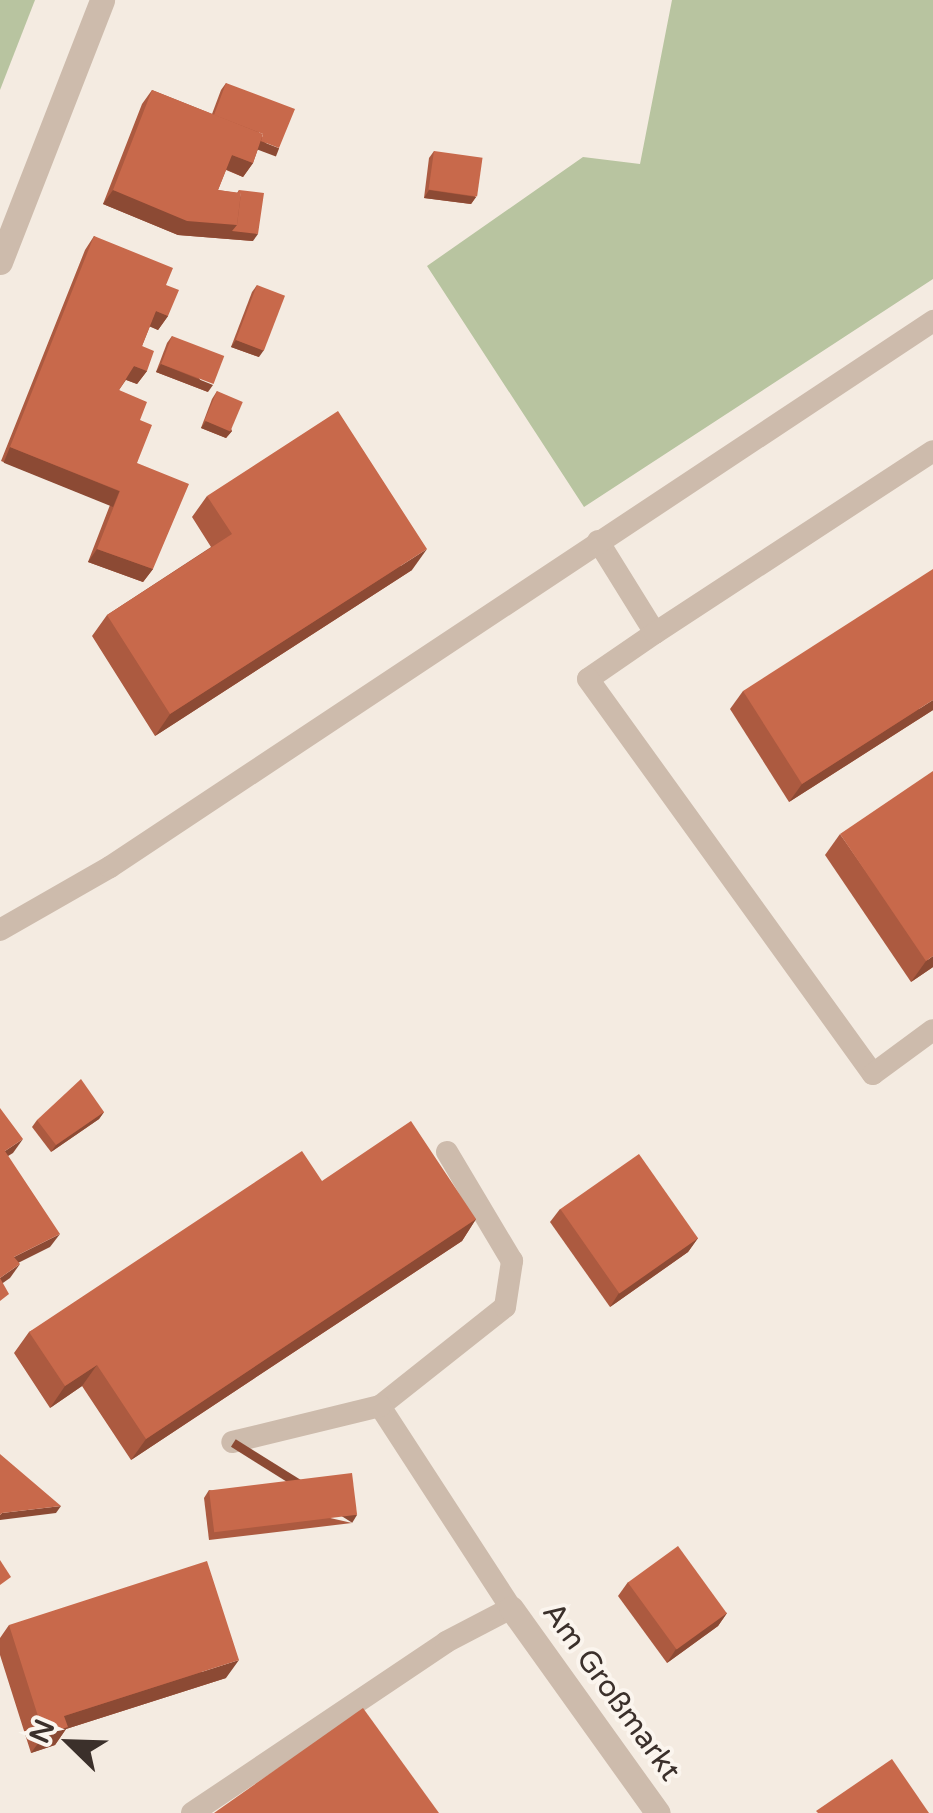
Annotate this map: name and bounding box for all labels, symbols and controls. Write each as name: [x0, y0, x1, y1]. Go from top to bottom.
street label: Am Großmarkt: [534, 1596, 688, 1788]
north arrow: [20, 1693, 120, 1793]
text: N: [22, 1714, 62, 1748]

